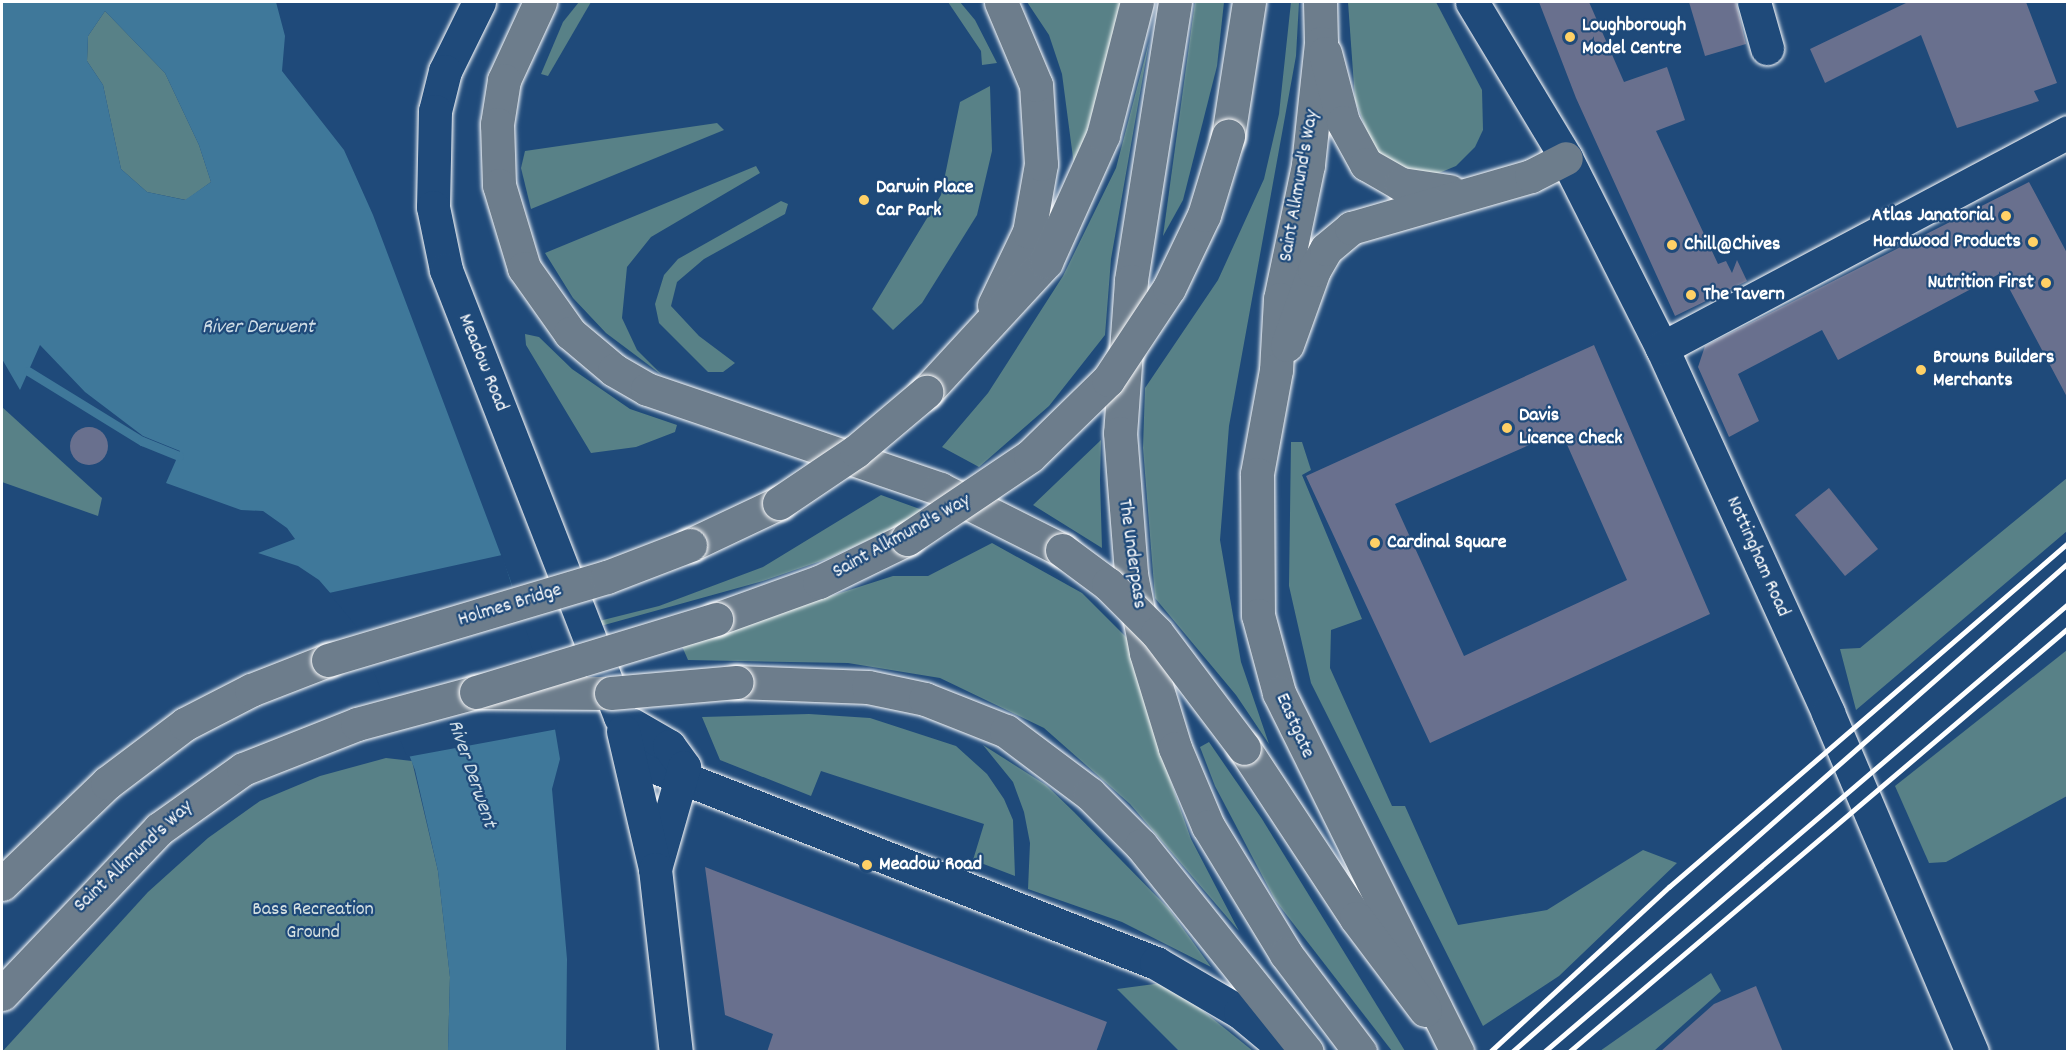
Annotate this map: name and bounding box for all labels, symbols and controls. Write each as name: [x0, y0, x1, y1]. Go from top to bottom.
place label: Loughborough Model Centre: [1582, 14, 1686, 61]
marker: Loughborough Model Centre: [1563, 30, 1577, 44]
street label: Saint Alkmund's Way: [1275, 108, 1325, 264]
place label: Darwin Place Car Park: [876, 176, 974, 223]
marker: Darwin Place Car Park: [857, 193, 871, 207]
place label: Atlas Janatorial: [1872, 204, 1994, 228]
marker: Atlas Janatorial: [1999, 209, 2013, 223]
place label: Hardwood Products: [1873, 230, 2021, 254]
place label: Chill@Chives: [1684, 233, 1780, 257]
marker: Hardwood Products: [2026, 235, 2040, 249]
marker: Chill@Chives: [1665, 238, 1679, 252]
place label: Nutrition First: [1927, 271, 2034, 295]
marker: Nutrition First: [2039, 276, 2053, 290]
place label: The Tavern: [1703, 283, 1785, 307]
marker: The Tavern: [1684, 288, 1698, 302]
street label: Meadow Road: [452, 311, 512, 415]
water label: River Derwent: [202, 315, 314, 341]
place label: Browns Builders Merchants: [1933, 346, 2054, 393]
marker: Browns Builders Merchants: [1914, 363, 1928, 377]
place label: Davis Licence Check: [1519, 404, 1622, 451]
marker: Davis Licence Check: [1500, 421, 1514, 435]
street label: Saint Alkmund's Way: [829, 489, 975, 585]
street label: Nottingham Road: [1720, 493, 1794, 621]
street label: The Underpass: [1111, 498, 1151, 610]
place label: Cardinal Square: [1387, 531, 1507, 555]
marker: Cardinal Square: [1368, 536, 1382, 550]
street label: Holmes Bridge: [455, 579, 565, 633]
street label: Eastgate: [1269, 690, 1319, 762]
water label: River Derwent: [441, 717, 501, 831]
street label: Saint Alkmund's Way: [70, 796, 198, 918]
place label: Meadow Road: [879, 853, 982, 877]
marker: Meadow Road: [860, 858, 874, 872]
park label: Bass Recreation Ground: [252, 899, 374, 946]

